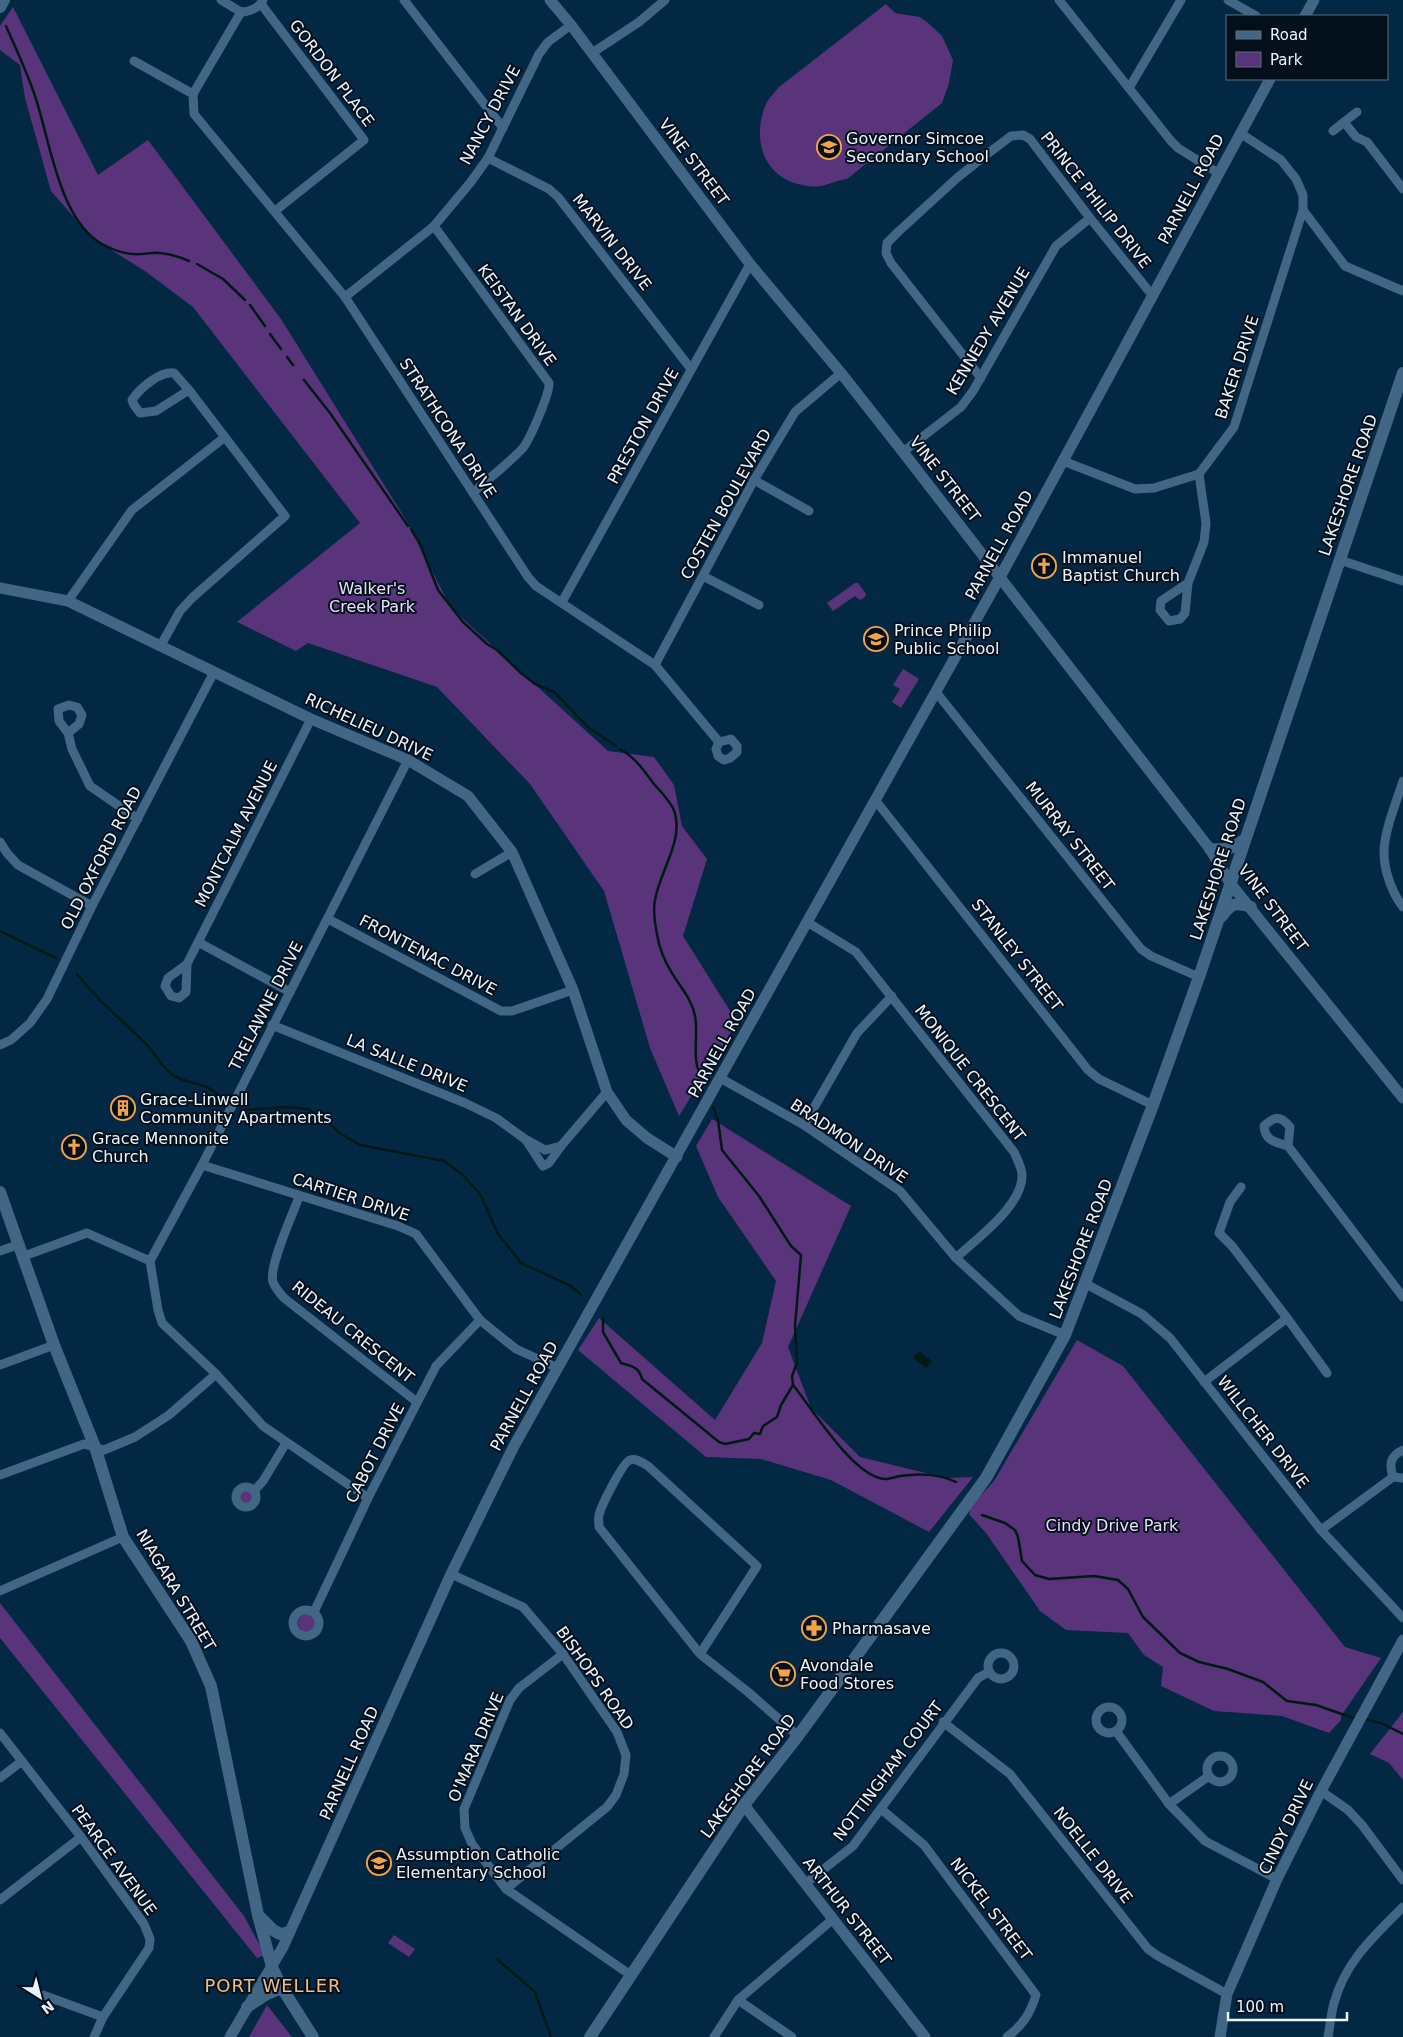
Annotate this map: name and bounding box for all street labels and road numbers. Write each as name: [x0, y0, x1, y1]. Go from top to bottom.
street label: GORDON PLACE: [286, 16, 378, 130]
street label: NANCY DRIVE: [456, 62, 524, 168]
street label: VINE STREET: [655, 115, 733, 209]
street label: PRINCE PHILIP DRIVE: [1037, 128, 1155, 272]
street label: PARNELL ROAD: [1154, 131, 1228, 247]
street label: MARVIN DRIVE: [569, 190, 655, 294]
street label: KEISTAN DRIVE: [474, 260, 560, 370]
street label: KENNEDY AVENUE: [942, 264, 1034, 398]
street label: BAKER DRIVE: [1211, 313, 1263, 421]
street label: STRATHCONA DRIVE: [396, 355, 500, 501]
street label: PRESTON DRIVE: [603, 365, 683, 487]
street label: LAKESHORE ROAD: [1315, 412, 1381, 558]
street label: COSTEN BOULEVARD: [677, 425, 775, 583]
street label: VINE STREET: [906, 432, 985, 526]
street label: PARNELL ROAD: [961, 487, 1037, 603]
street label: RICHELIEU DRIVE: [302, 689, 436, 765]
street label: MONTCALM AVENUE: [191, 758, 281, 910]
street label: MURRAY STREET: [1022, 778, 1118, 894]
street label: OLD OXFORD ROAD: [57, 783, 145, 933]
street label: LAKESHORE ROAD: [1186, 795, 1250, 943]
street label: VINE STREET: [1234, 861, 1312, 955]
street label: STANLEY STREET: [967, 895, 1067, 1015]
street label: FRONTENAC DRIVE: [356, 911, 500, 999]
street label: TRELAWNE DRIVE: [225, 938, 307, 1075]
street label: PARNELL ROAD: [684, 985, 760, 1101]
street label: MONIQUE CRESCENT: [911, 1001, 1029, 1145]
street label: LA SALLE DRIVE: [344, 1030, 470, 1096]
street label: BRADMON DRIVE: [787, 1095, 911, 1187]
street label: CARTIER DRIVE: [290, 1169, 412, 1225]
street label: LAKESHORE ROAD: [1045, 1176, 1117, 1322]
street label: RIDEAU CRESCENT: [288, 1277, 418, 1387]
street label: PARNELL ROAD: [486, 1338, 562, 1454]
street label: WILLCHER DRIVE: [1213, 1372, 1313, 1492]
street label: CABOT DRIVE: [342, 1400, 408, 1506]
street label: NIAGARA STREET: [132, 1526, 220, 1654]
street label: BISHOPS ROAD: [552, 1623, 638, 1733]
street label: O'MARA DRIVE: [444, 1689, 508, 1805]
street label: NOTTINGHAM COURT: [829, 1697, 947, 1845]
street label: PARNELL ROAD: [315, 1703, 383, 1823]
street label: LAKESHORE ROAD: [697, 1710, 799, 1842]
street label: CINDY DRIVE: [1255, 1776, 1317, 1878]
street label: PEARCE AVENUE: [67, 1801, 161, 1919]
street label: NOELLE DRIVE: [1050, 1803, 1136, 1907]
street label: ARTHUR STREET: [799, 1853, 895, 1969]
street label: NICKEL STREET: [946, 1854, 1036, 1964]

